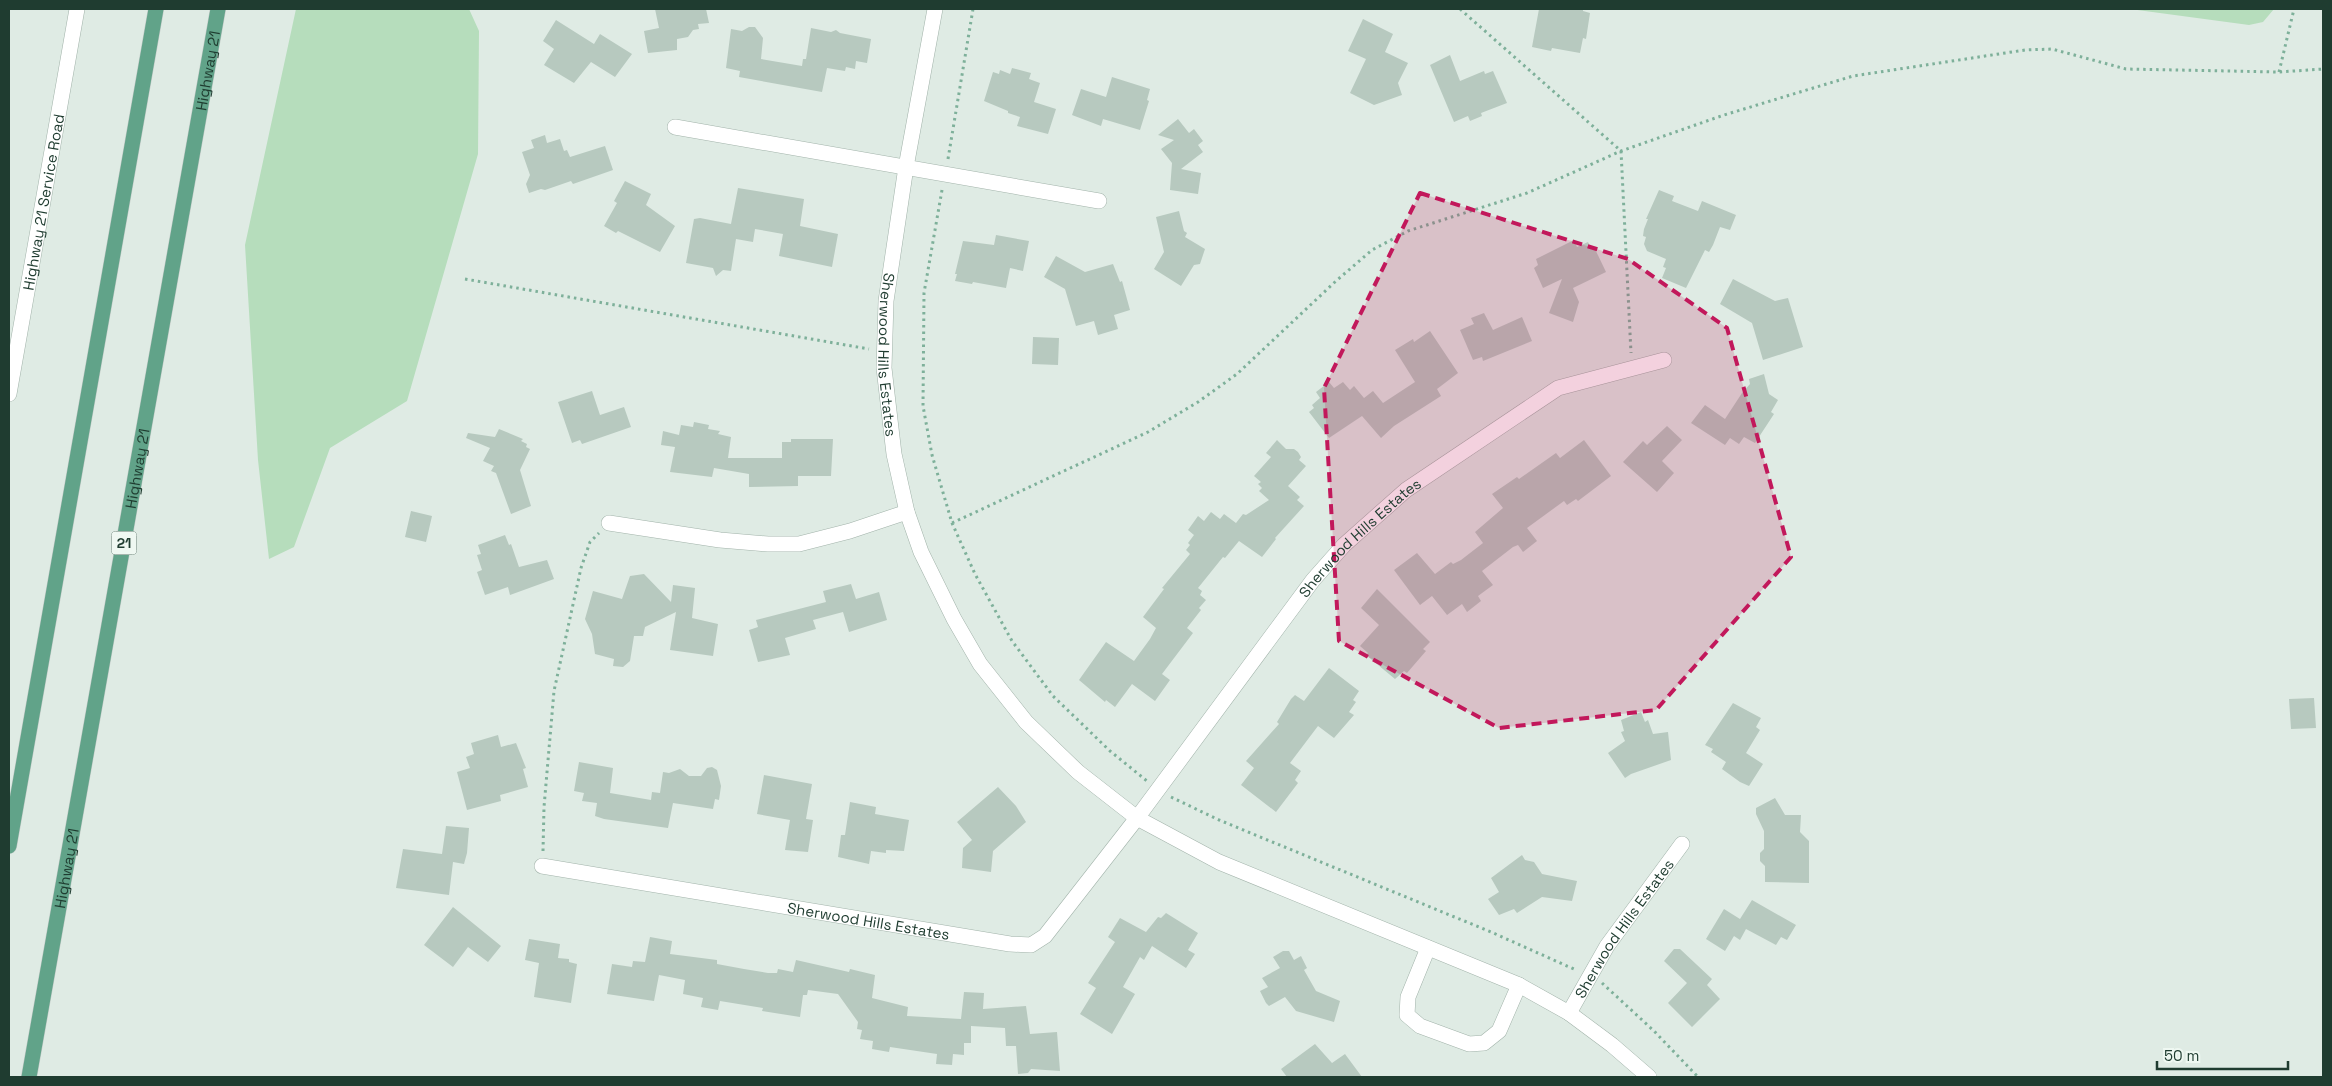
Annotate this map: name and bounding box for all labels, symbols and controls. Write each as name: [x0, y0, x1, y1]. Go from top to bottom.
street label: Highway 21: [191, 29, 224, 112]
street label: Highway 21 Service Road: [18, 112, 68, 292]
street label: Sherwood Hills Estates: [874, 272, 901, 438]
street label: Highway 21: [120, 427, 153, 510]
street label: Sherwood Hills Estates: [1294, 473, 1424, 601]
road number: 21: [112, 532, 136, 554]
street label: Highway 21: [50, 827, 82, 910]
street label: Sherwood Hills Estates: [1570, 855, 1678, 1001]
street label: Sherwood Hills Estates: [786, 898, 951, 943]
scale bar: [2157, 1038, 2288, 1070]
text: 50 m: [2164, 1046, 2199, 1065]

